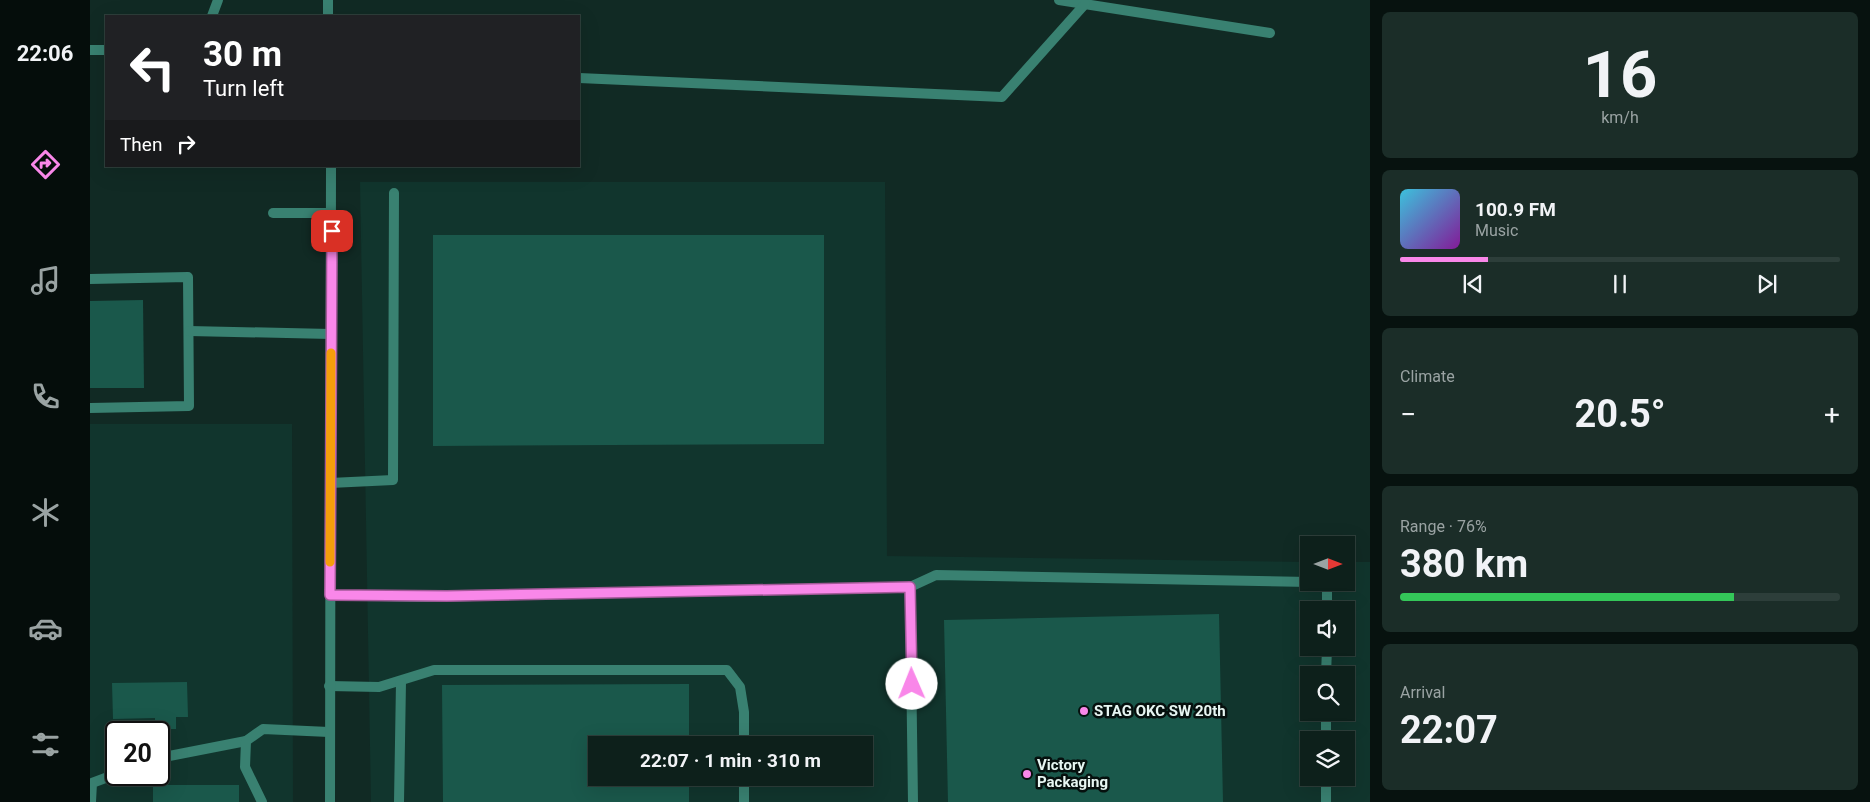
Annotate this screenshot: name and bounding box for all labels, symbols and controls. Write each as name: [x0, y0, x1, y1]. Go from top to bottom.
text: 30 m: [203, 34, 282, 75]
icon: left: [120, 35, 185, 100]
text: 16: [1583, 37, 1657, 113]
text: 22:06: [17, 41, 73, 66]
text: Turn left: [203, 76, 284, 101]
text: km/h: [1601, 108, 1639, 127]
icon: right: [172, 130, 200, 158]
text: Then: [120, 133, 162, 156]
icon: directions: [28, 147, 63, 182]
text: 100.9 FM: [1475, 198, 1556, 221]
pin: [311, 210, 353, 252]
icon: arrive: [318, 217, 346, 245]
text: Music: [1475, 221, 1518, 240]
icon: music: [28, 263, 63, 298]
icon: previous: [1459, 270, 1487, 298]
icon: pause: [1606, 270, 1634, 298]
icon: next: [1753, 270, 1781, 298]
text: Climate: [1400, 367, 1455, 386]
icon: phone: [28, 379, 63, 414]
text: 20.5°: [1574, 392, 1666, 436]
text: −: [1400, 398, 1416, 431]
text: +: [1824, 398, 1840, 431]
icon: climate: [28, 495, 63, 530]
text: Range · 76%: [1400, 517, 1487, 536]
north arrow: [1300, 536, 1355, 591]
map controls: [1300, 536, 1355, 786]
text: 380 km: [1400, 542, 1528, 586]
button: sound: [1300, 601, 1355, 656]
icon: car: [28, 611, 63, 646]
position arrow: [885, 657, 937, 709]
button: search: [1300, 666, 1355, 721]
text: Arrival: [1400, 683, 1445, 702]
place label: STAG OKC SW 20th: [1094, 702, 1226, 720]
marker: STAG OKC SW 20th: [1078, 705, 1090, 717]
text: 22:07: [1400, 708, 1498, 752]
speed limit sign: 20: [105, 721, 170, 786]
icon: filters: [28, 727, 63, 762]
button: layers: [1300, 731, 1355, 786]
text: 22:07 · 1 min · 310 m: [640, 749, 821, 772]
place label: Victory Packaging: [1037, 756, 1108, 791]
marker: Victory Packaging: [1021, 768, 1033, 780]

